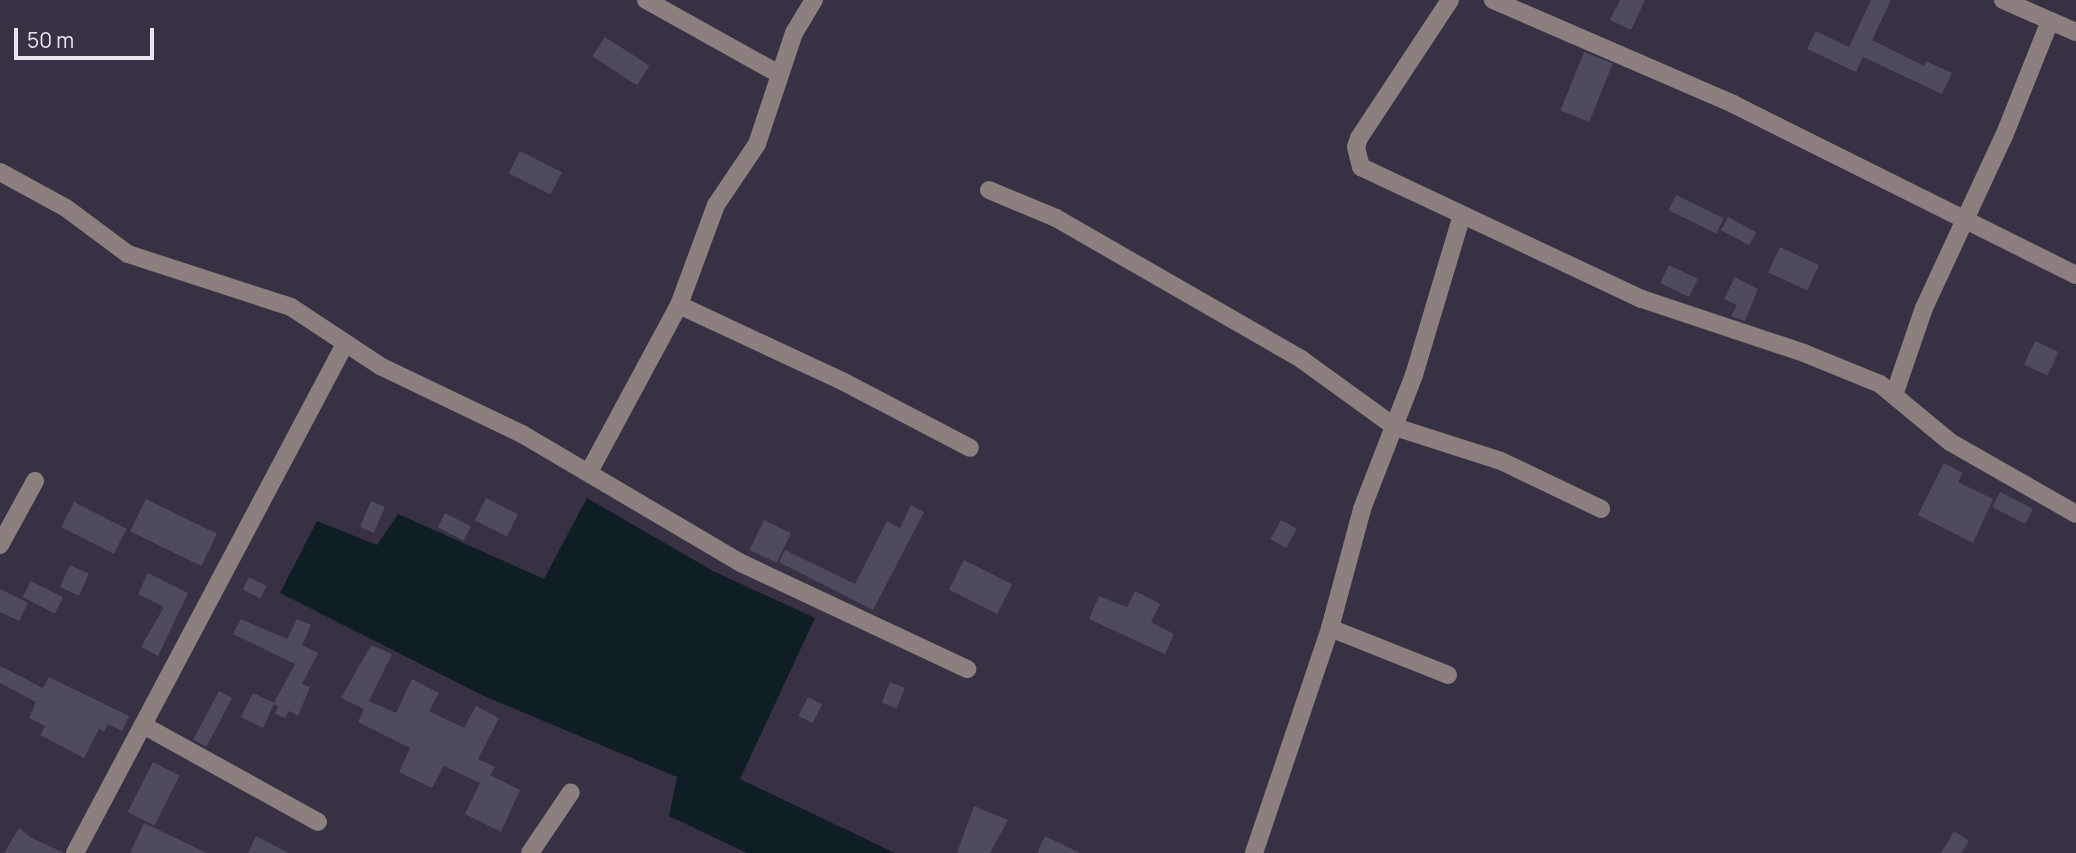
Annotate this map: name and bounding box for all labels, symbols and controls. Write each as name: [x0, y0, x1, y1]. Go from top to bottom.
scale bar: [18, 14, 158, 58]
text: 50 m: [27, 26, 74, 54]

